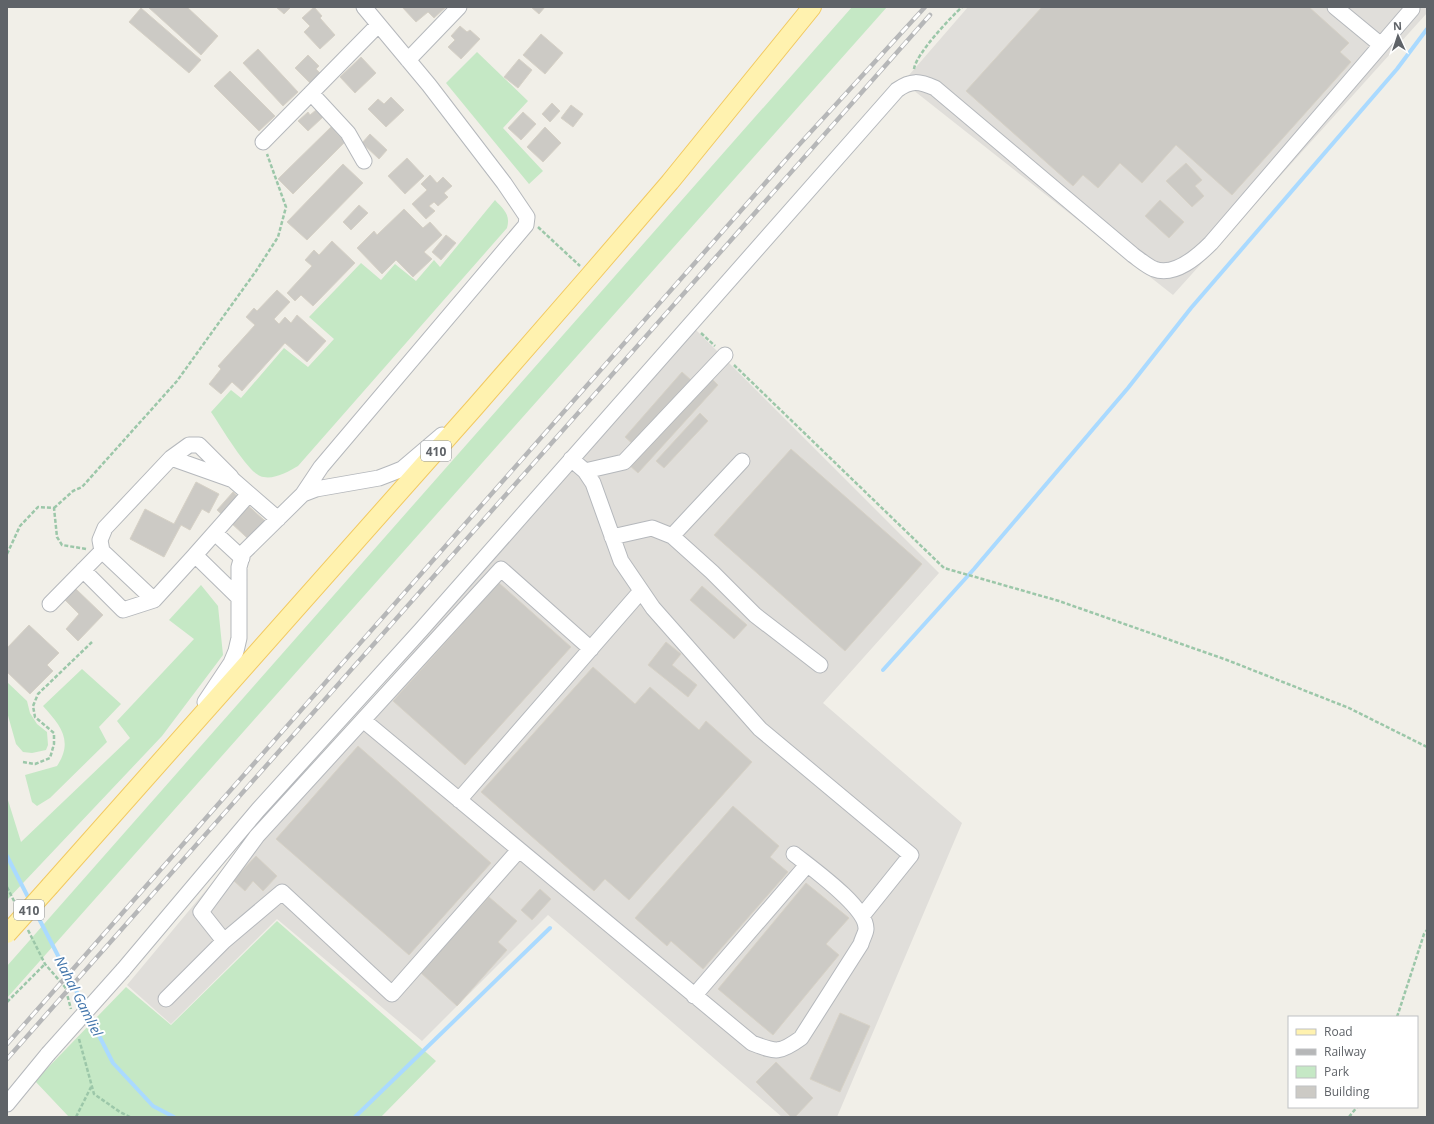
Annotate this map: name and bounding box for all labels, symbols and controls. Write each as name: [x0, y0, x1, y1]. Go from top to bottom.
north arrow: [1378, 16, 1418, 56]
text: N: [1393, 18, 1402, 33]
road number: 410: [421, 441, 451, 461]
road number: 410: [14, 900, 44, 920]
water label: Nahal Gamliel: [51, 952, 108, 1040]
legend: [1288, 1016, 1418, 1108]
text: Road: [1324, 1023, 1353, 1040]
text: Railway: [1324, 1043, 1367, 1060]
text: Park: [1324, 1063, 1350, 1080]
text: Building: [1324, 1083, 1370, 1100]

